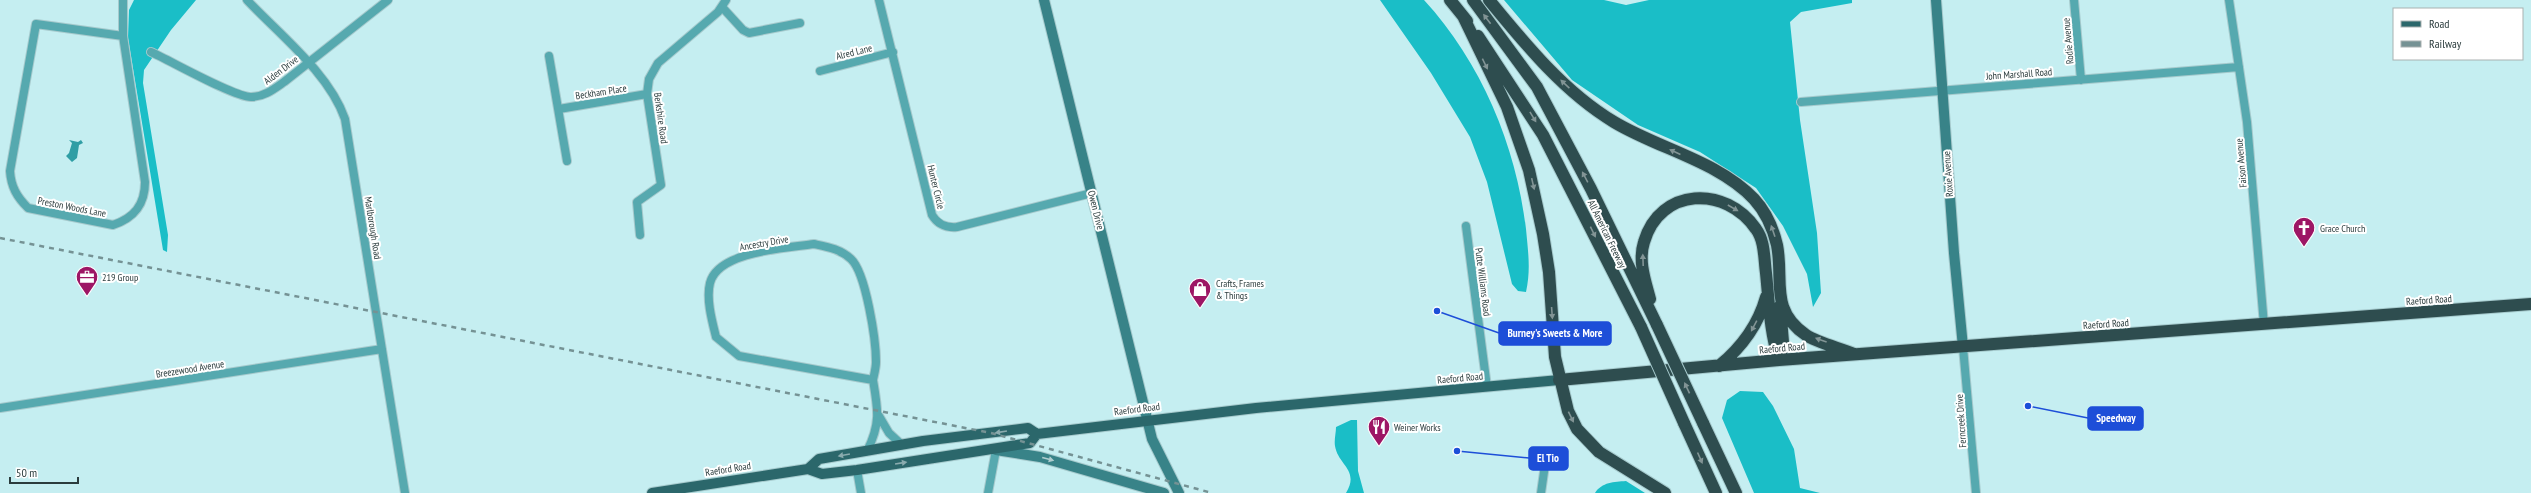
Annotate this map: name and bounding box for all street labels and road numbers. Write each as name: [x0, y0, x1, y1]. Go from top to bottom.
street label: Rodie Avenue: [2059, 17, 2077, 65]
street label: Alred Lane: [835, 41, 873, 63]
street label: Alden Drive: [261, 53, 301, 87]
street label: John Marshall Road: [1984, 65, 2053, 83]
street label: Beckham Place: [575, 82, 627, 102]
street label: Berkshire Road: [651, 92, 671, 144]
street label: Faison Avenue: [2232, 138, 2250, 188]
street label: Roxie Avenue: [1940, 151, 1956, 197]
street label: Hunter Circle: [924, 163, 948, 211]
street label: Owen Drive: [1085, 189, 1107, 231]
street label: Preston Woods Lane: [37, 194, 107, 220]
street label: Marlborough Road: [362, 196, 384, 260]
street label: All American Freeway: [1585, 198, 1629, 270]
street label: Ancestry Drive: [739, 232, 789, 254]
street label: Putte Williams Road: [1472, 247, 1494, 317]
street label: Raeford Road: [2406, 292, 2452, 308]
street label: Raeford Road: [2083, 316, 2129, 332]
street label: Raeford Road: [1759, 340, 1805, 356]
street label: Breezewood Avenue: [155, 357, 225, 381]
street label: Raeford Road: [1437, 370, 1483, 386]
street label: Ferncreek Drive: [1953, 394, 1969, 448]
street label: Raeford Road: [1113, 400, 1161, 418]
street label: Raeford Road: [704, 459, 752, 479]

